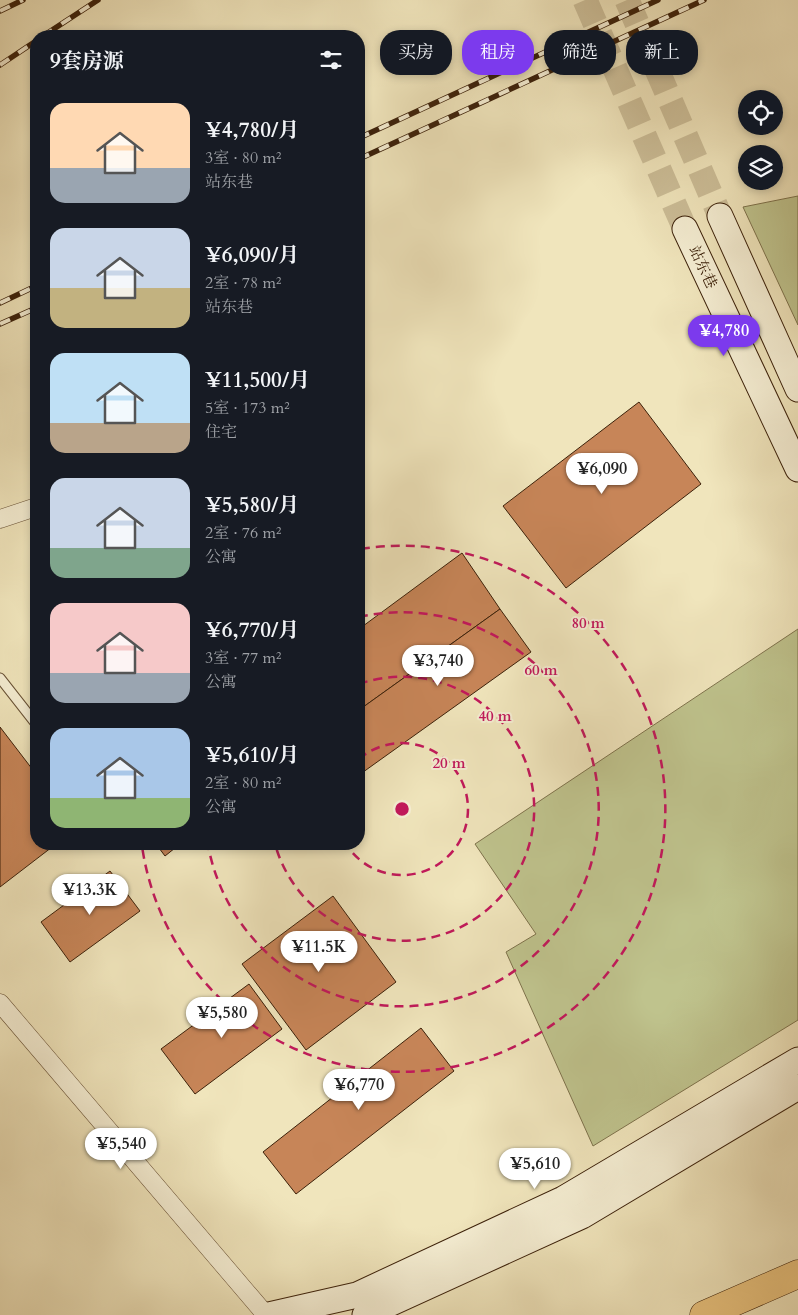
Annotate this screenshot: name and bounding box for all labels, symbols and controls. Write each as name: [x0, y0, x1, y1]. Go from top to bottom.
chip: 买房: [380, 30, 452, 75]
chip: 租房: [462, 30, 534, 75]
chip: 筛选: [544, 30, 616, 75]
chip: 新上: [626, 30, 698, 75]
icon: filters: [317, 46, 345, 74]
text: 9套房源: [50, 47, 124, 76]
map controls: [738, 90, 783, 190]
button: locate: [738, 90, 783, 135]
text: ¥4,780/月: [205, 116, 299, 145]
icon: home: [90, 123, 150, 183]
button: layers: [738, 145, 783, 190]
text: 3室 · 80 m²: [205, 147, 281, 169]
text: 站东巷: [205, 171, 253, 193]
text: ¥6,090/月: [205, 241, 299, 270]
street label: 站东巷: [684, 242, 722, 292]
icon: home: [90, 248, 150, 308]
text: 2室 · 78 m²: [205, 272, 281, 294]
text: 站东巷: [205, 296, 253, 318]
pin: ¥4,780: [683, 314, 765, 357]
text: ¥4,780: [699, 320, 749, 342]
text: ¥11,500/月: [205, 366, 310, 395]
icon: home: [90, 373, 150, 433]
text: 5室 · 173 m²: [205, 397, 290, 419]
text: 住宅: [205, 421, 237, 443]
pin: ¥6,090: [561, 452, 643, 495]
text: ¥6,090: [577, 458, 627, 480]
text: ¥5,580/月: [205, 491, 299, 520]
icon: home: [90, 498, 150, 558]
text: 2室 · 76 m²: [205, 522, 281, 544]
text: 公寓: [205, 546, 237, 568]
text: 80 m: [571, 613, 605, 633]
text: ¥6,770/月: [205, 616, 299, 645]
icon: home: [90, 623, 150, 683]
pin: ¥3,740: [397, 644, 479, 687]
text: 3室 · 77 m²: [205, 647, 281, 669]
text: ¥3,740: [413, 650, 463, 672]
text: 60 m: [524, 660, 558, 680]
text: 公寓: [205, 671, 237, 693]
text: 40 m: [478, 706, 512, 726]
text: ¥5,610/月: [205, 741, 299, 770]
icon: home: [90, 748, 150, 808]
text: 20 m: [432, 753, 466, 773]
text: 2室 · 80 m²: [205, 772, 281, 794]
text: 公寓: [205, 796, 237, 818]
centre of rings: [393, 800, 411, 818]
pin: ¥13.3K: [49, 874, 131, 916]
text: ¥13.3K: [63, 879, 117, 901]
pin: ¥11.5K: [278, 930, 360, 973]
text: ¥11.5K: [292, 936, 346, 958]
pin: ¥5,580: [181, 996, 263, 1039]
text: ¥5,580: [197, 1002, 247, 1024]
pin: ¥6,770: [318, 1068, 400, 1111]
text: ¥6,770: [334, 1074, 384, 1096]
pin: ¥5,540: [80, 1128, 162, 1170]
text: ¥5,540: [96, 1133, 146, 1155]
pin: ¥5,610: [494, 1148, 576, 1190]
text: ¥5,610: [510, 1153, 560, 1175]

